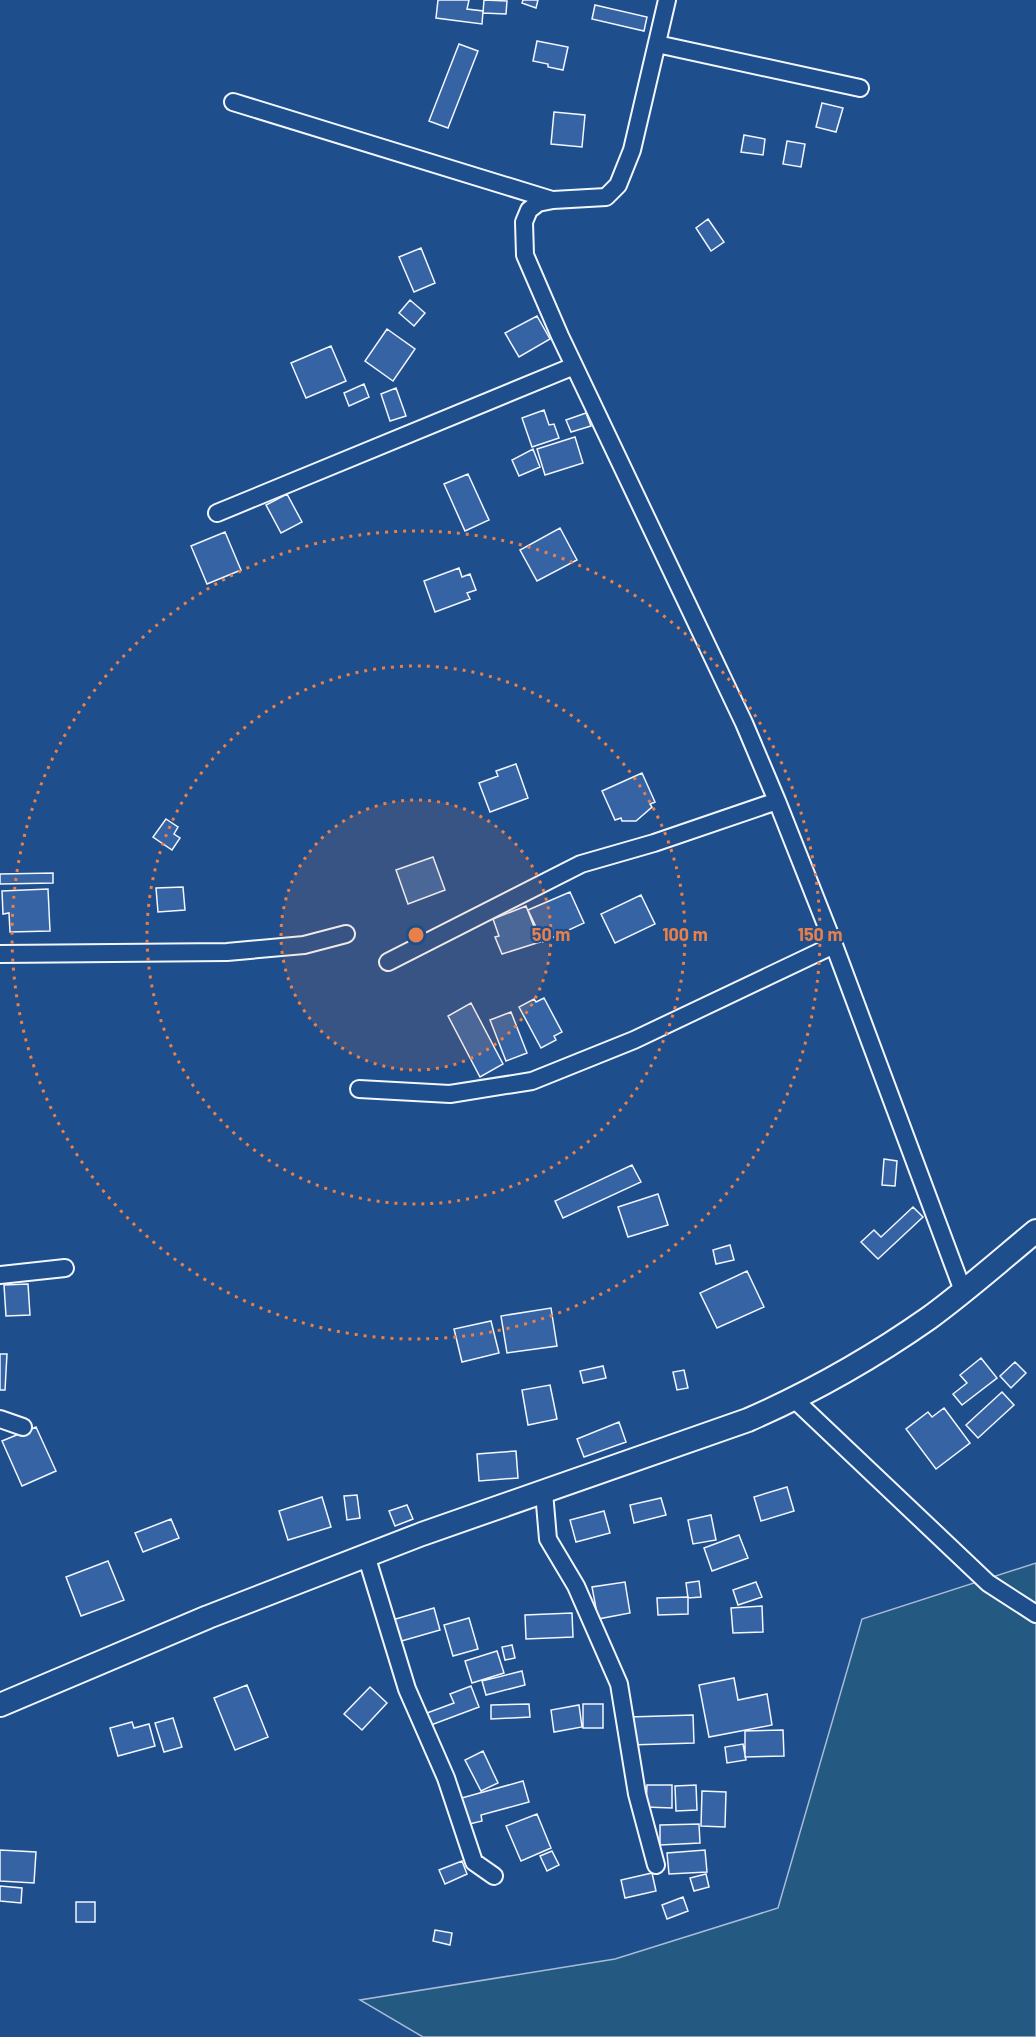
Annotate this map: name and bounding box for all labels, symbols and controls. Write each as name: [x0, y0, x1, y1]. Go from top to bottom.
text: 50 m: [532, 923, 570, 945]
text: 100 m: [662, 923, 708, 945]
text: 150 m: [798, 923, 842, 945]
centre of rings: [406, 925, 426, 945]

